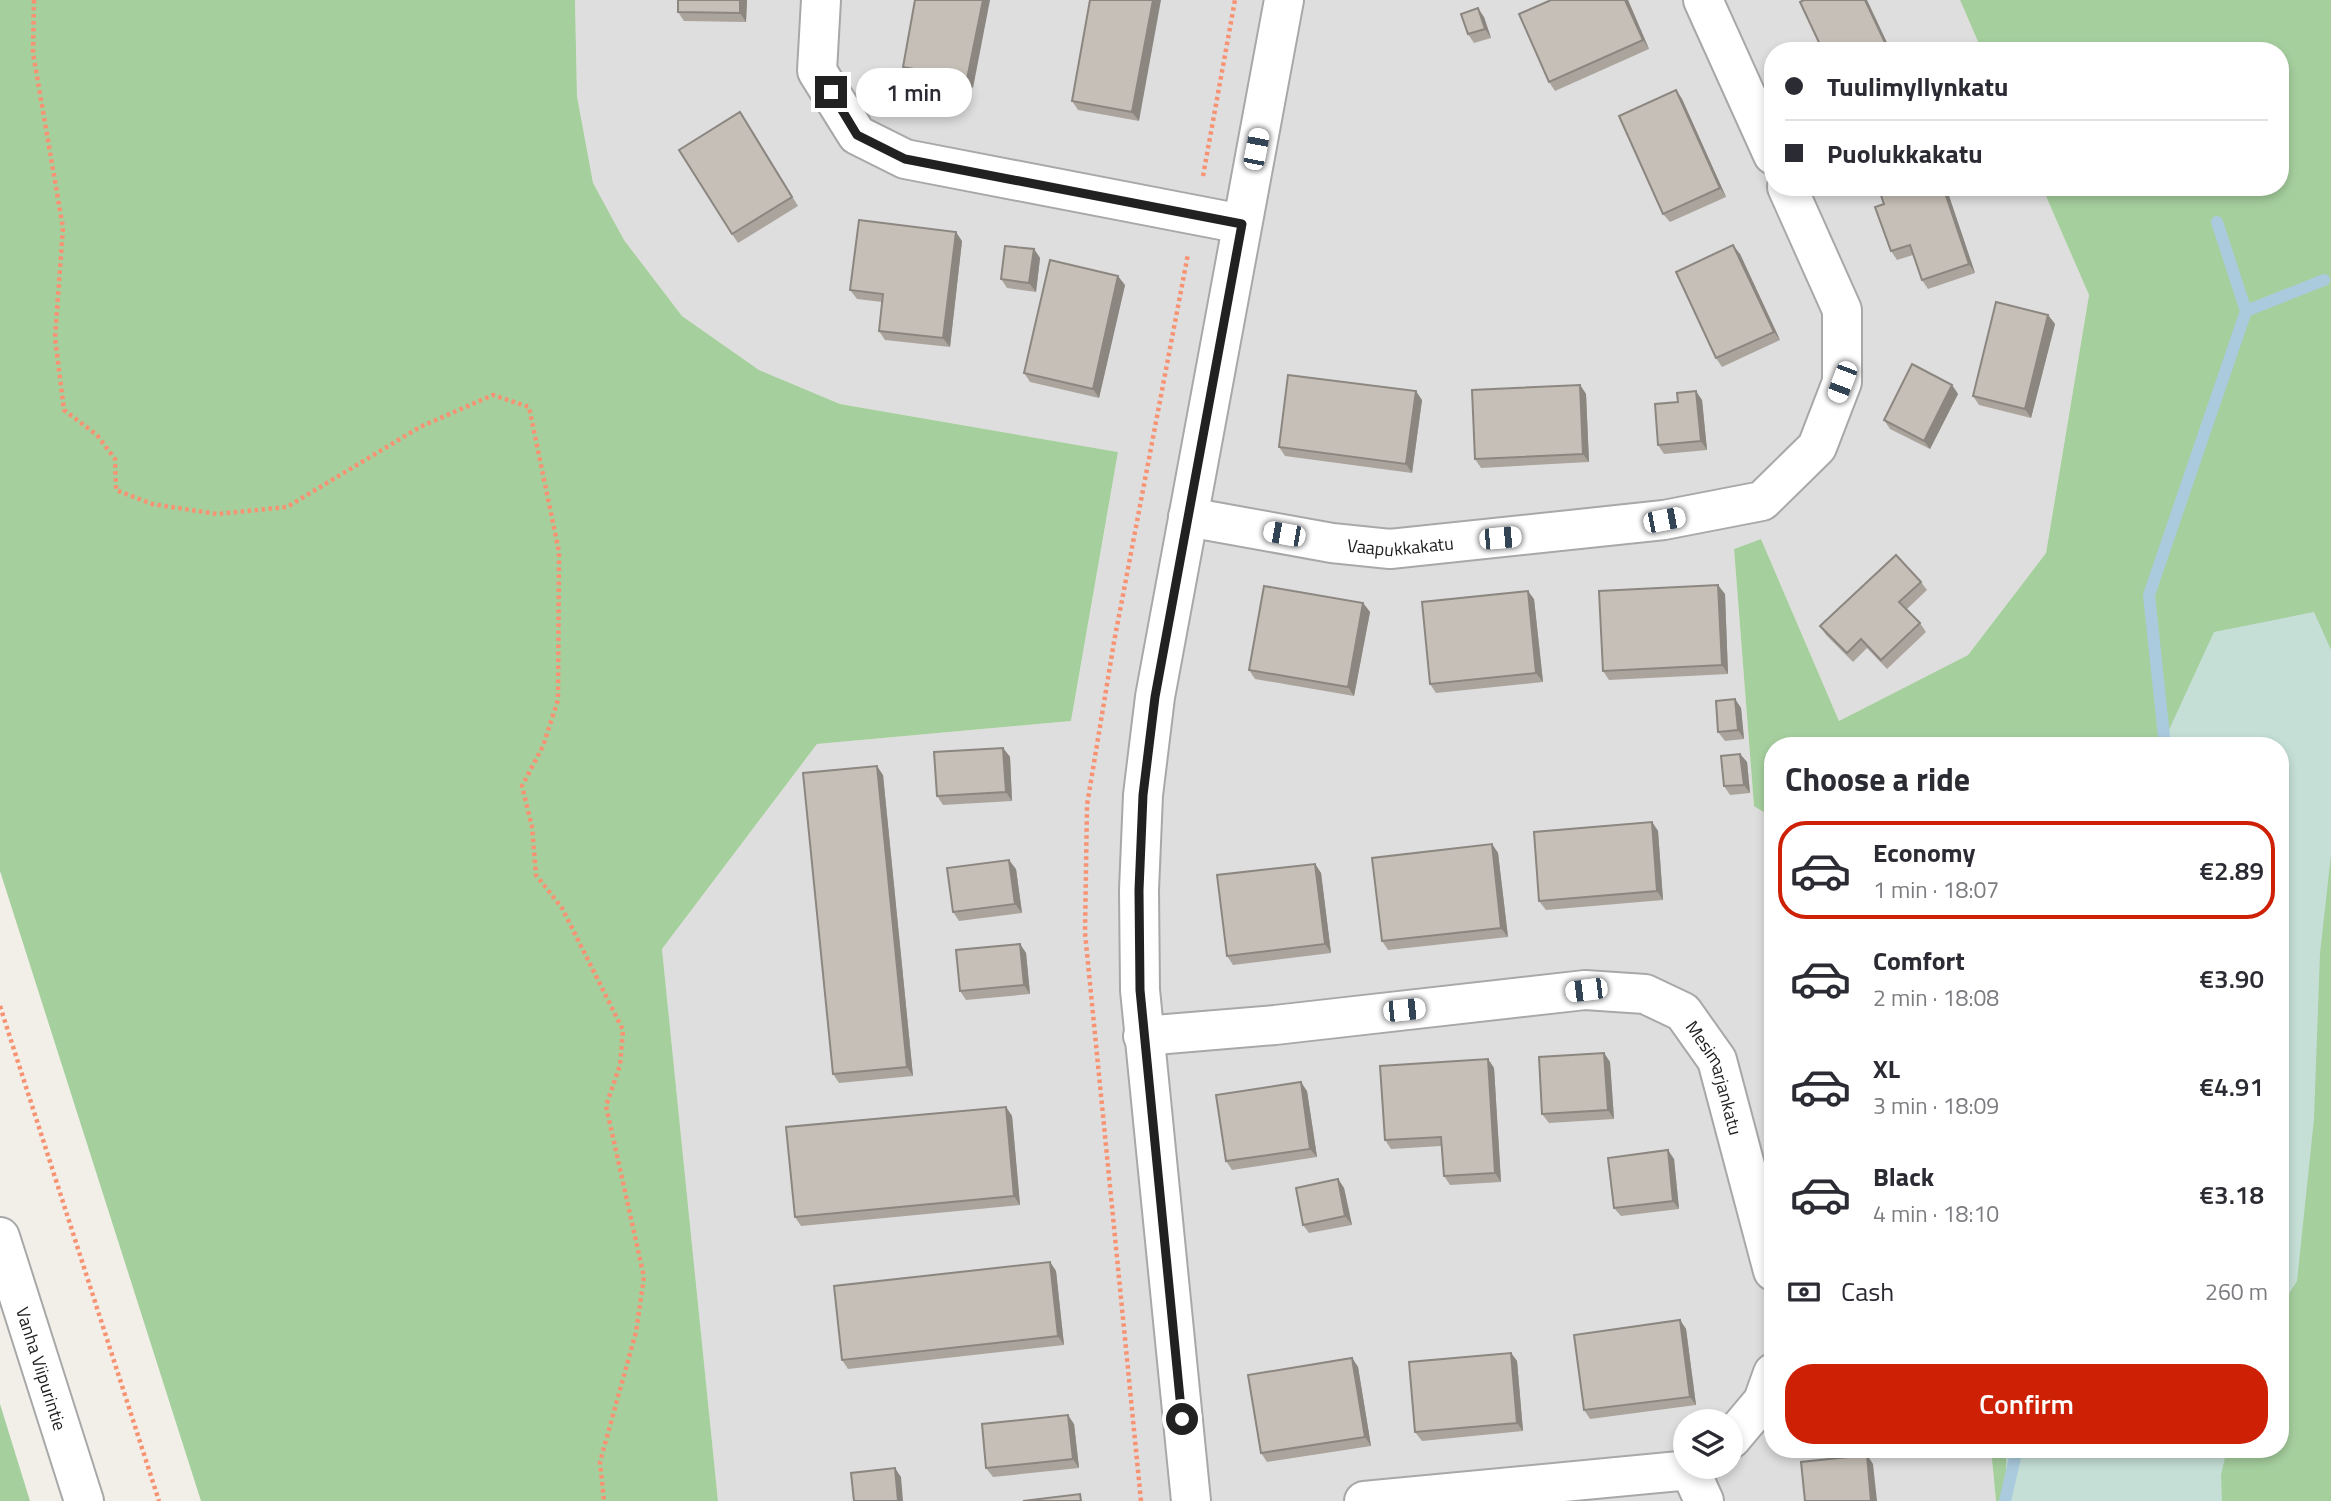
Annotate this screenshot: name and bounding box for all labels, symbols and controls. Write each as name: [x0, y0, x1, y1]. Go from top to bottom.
text: Tuulimyllynkatu: [1827, 67, 2008, 106]
callout: 1 min: [856, 68, 971, 116]
text: 1 min: [886, 75, 942, 110]
route end: [815, 76, 847, 108]
car: [1242, 126, 1271, 172]
text: Puolukkakatu: [1827, 134, 1983, 173]
car: [1825, 359, 1860, 405]
car: [1642, 506, 1687, 534]
car: [1262, 520, 1307, 548]
car: [1479, 526, 1522, 550]
street label: Vaapukkakatu: [1346, 529, 1455, 563]
text: Choose a ride: [1785, 755, 1970, 803]
text: Economy: [1873, 833, 1975, 872]
icon: car: [1789, 839, 1852, 902]
text: €2.89: [2200, 851, 2264, 890]
text: 1 min · 18:07: [1873, 872, 1999, 907]
text: Comfort: [1873, 941, 1965, 980]
icon: car: [1789, 947, 1852, 1010]
text: €3.90: [2200, 959, 2264, 998]
car: [1564, 977, 1609, 1003]
text: 2 min · 18:08: [1873, 980, 1999, 1015]
car: [1383, 997, 1426, 1023]
street label: Mesimarjankatu: [1679, 1015, 1750, 1138]
text: XL: [1873, 1049, 1900, 1088]
icon: car: [1789, 1055, 1852, 1118]
text: €4.91: [2200, 1067, 2264, 1106]
text: 3 min · 18:09: [1873, 1088, 1999, 1123]
text: Black: [1873, 1157, 1934, 1196]
icon: car: [1789, 1163, 1852, 1226]
text: €3.18: [2200, 1175, 2264, 1214]
text: 4 min · 18:10: [1873, 1196, 1999, 1231]
text: Cash: [1841, 1272, 1894, 1311]
icon: cash: [1785, 1273, 1823, 1311]
text: 260 m: [2205, 1274, 2268, 1309]
street label: Vanha Viipurintie: [10, 1303, 74, 1434]
button: Confirm: [1785, 1364, 2268, 1444]
route start: [1166, 1403, 1198, 1435]
map controls: [1673, 1409, 1743, 1479]
button: layers: [1673, 1409, 1743, 1479]

